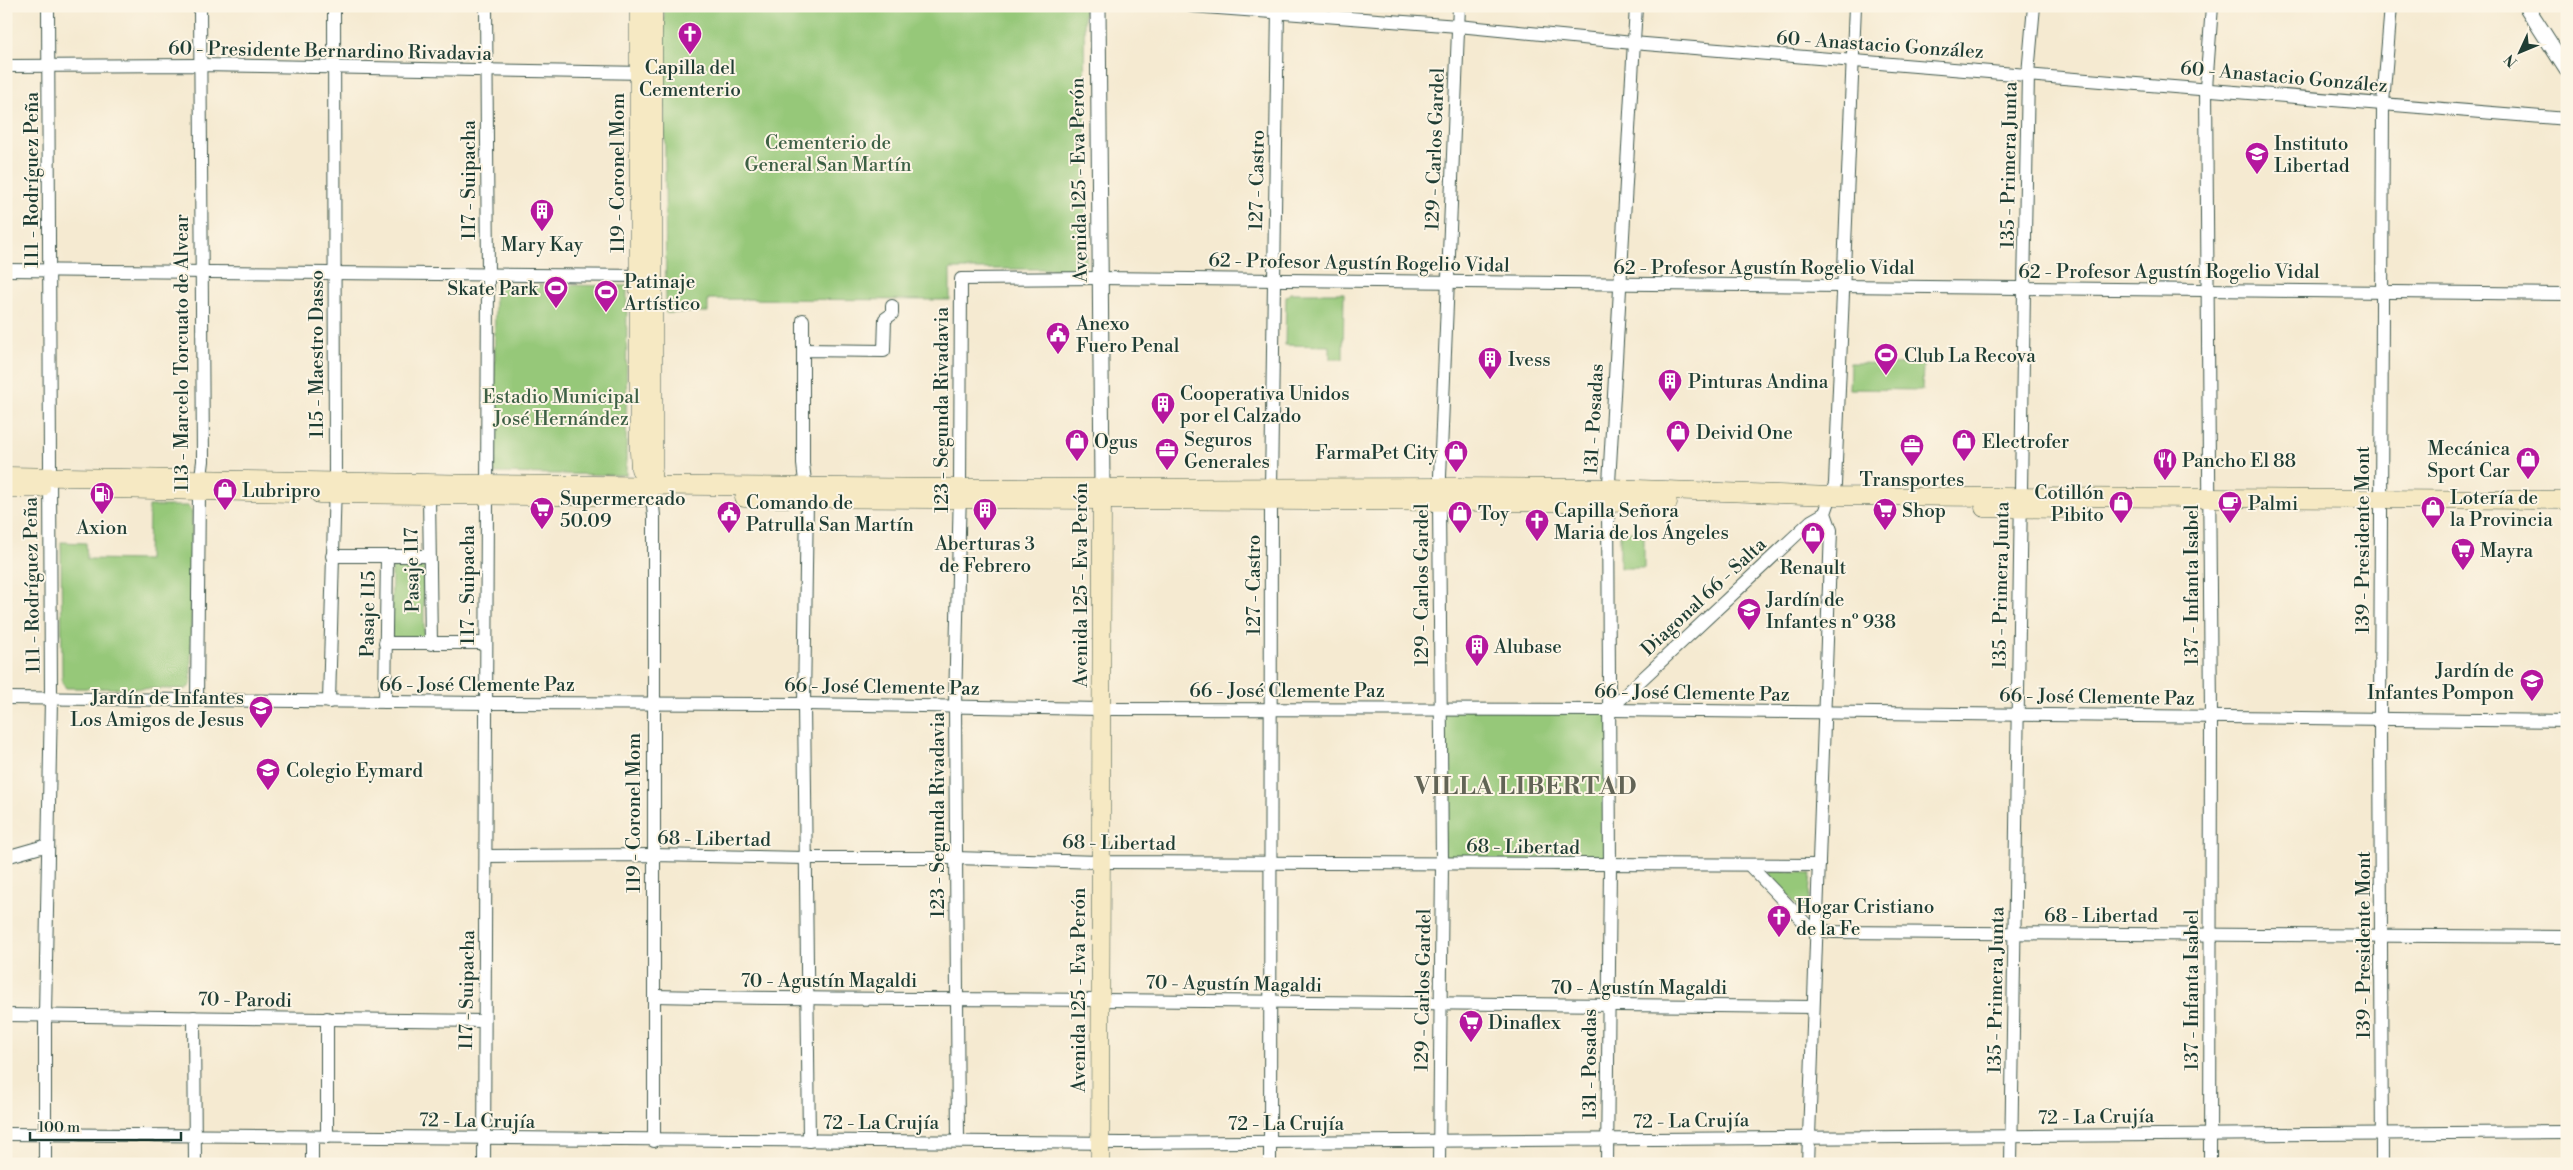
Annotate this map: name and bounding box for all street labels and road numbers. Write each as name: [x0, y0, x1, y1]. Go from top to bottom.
street label: 60 - Anastacio González: [1775, 26, 1985, 64]
street label: 60 - Presidente Bernardino Rivadavia: [168, 36, 493, 66]
street label: 60 - Anastacio González: [2179, 56, 2389, 98]
street label: 129 - Carlos Gardel: [1420, 67, 1450, 231]
street label: Avenida 125 - Eva Perón: [1065, 77, 1093, 284]
street label: 135 - Primera Junta: [1996, 81, 2022, 249]
street label: 111 - Rodríguez Peña: [20, 92, 44, 268]
street label: 119 - Coronel Mom: [606, 93, 630, 253]
street label: 117 - Suipacha: [457, 120, 481, 240]
street label: 127 - Castro: [1244, 129, 1270, 231]
street label: 113 - Marcelo Torcuato de Alvear: [170, 214, 194, 492]
street label: 62 - Profesor Agustín Rogelio Vidal: [1208, 248, 1510, 278]
street label: 62 - Profesor Agustín Rogelio Vidal: [1613, 256, 1915, 280]
street label: 62 - Profesor Agustín Rogelio Vidal: [2018, 260, 2320, 284]
street label: 115 - Maestro Dasso: [305, 270, 329, 438]
street label: 123 - Segunda Rivadavia: [930, 307, 954, 513]
street label: 131 - Posadas: [1579, 363, 1609, 475]
street label: 139 - Presidente Mont: [2351, 446, 2375, 634]
street label: Avenida 125 - Eva Perón: [1069, 483, 1093, 688]
street label: 111 - Rodríguez Peña: [18, 496, 46, 673]
street label: 135 - Primera Junta: [1988, 501, 2014, 669]
street label: 129 - Carlos Gardel: [1410, 503, 1434, 667]
street label: 137 - Infanta Isabel: [2180, 504, 2204, 666]
street label: 117 - Suipacha: [456, 525, 480, 645]
street label: Pasaje 117: [399, 527, 425, 613]
street label: Diagonal 66 - Salta: [1636, 532, 1772, 661]
street label: 127 - Castro: [1242, 535, 1266, 635]
street label: Pasaje 115: [355, 570, 381, 658]
street label: 66 - José Clemente Paz: [379, 673, 575, 697]
street label: 66 - José Clemente Paz: [784, 673, 980, 701]
street label: 66 - José Clemente Paz: [1189, 679, 1385, 703]
street label: 66 - José Clemente Paz: [1594, 679, 1790, 707]
street label: 66 - José Clemente Paz: [1999, 683, 2195, 711]
street label: 123 - Segunda Rivadavia: [926, 712, 950, 918]
street label: 119 - Coronel Mom: [622, 733, 646, 893]
street label: 68 - Libertad: [657, 826, 771, 852]
street label: 68 - Libertad: [1062, 830, 1176, 856]
street label: 68 - Libertad: [1466, 834, 1580, 860]
street label: 139 - Presidente Mont: [2352, 851, 2376, 1039]
street label: Avenida 125 - Eva Perón: [1067, 888, 1091, 1093]
street label: 68 - Libertad: [2044, 904, 2158, 928]
street label: 135 - Primera Junta: [1983, 906, 2009, 1074]
street label: 129 - Carlos Gardel: [1410, 908, 1436, 1072]
street label: 137 - Infanta Isabel: [2180, 909, 2204, 1071]
street label: 117 - Suipacha: [454, 929, 480, 1050]
street label: 70 - Agustín Magaldi: [741, 969, 917, 993]
street label: 70 - Agustín Magaldi: [1146, 970, 1322, 998]
street label: 70 - Agustín Magaldi: [1551, 976, 1727, 1000]
street label: 70 - Parodi: [198, 987, 292, 1013]
street label: 131 - Posadas: [1578, 1009, 1602, 1119]
street label: 72 - La Crujía: [2038, 1104, 2155, 1130]
street label: 72 - La Crujía: [419, 1108, 536, 1134]
street label: 72 - La Crujía: [1633, 1108, 1750, 1134]
street label: 72 - La Crujía: [823, 1111, 940, 1135]
street label: 72 - La Crujía: [1228, 1112, 1345, 1136]

